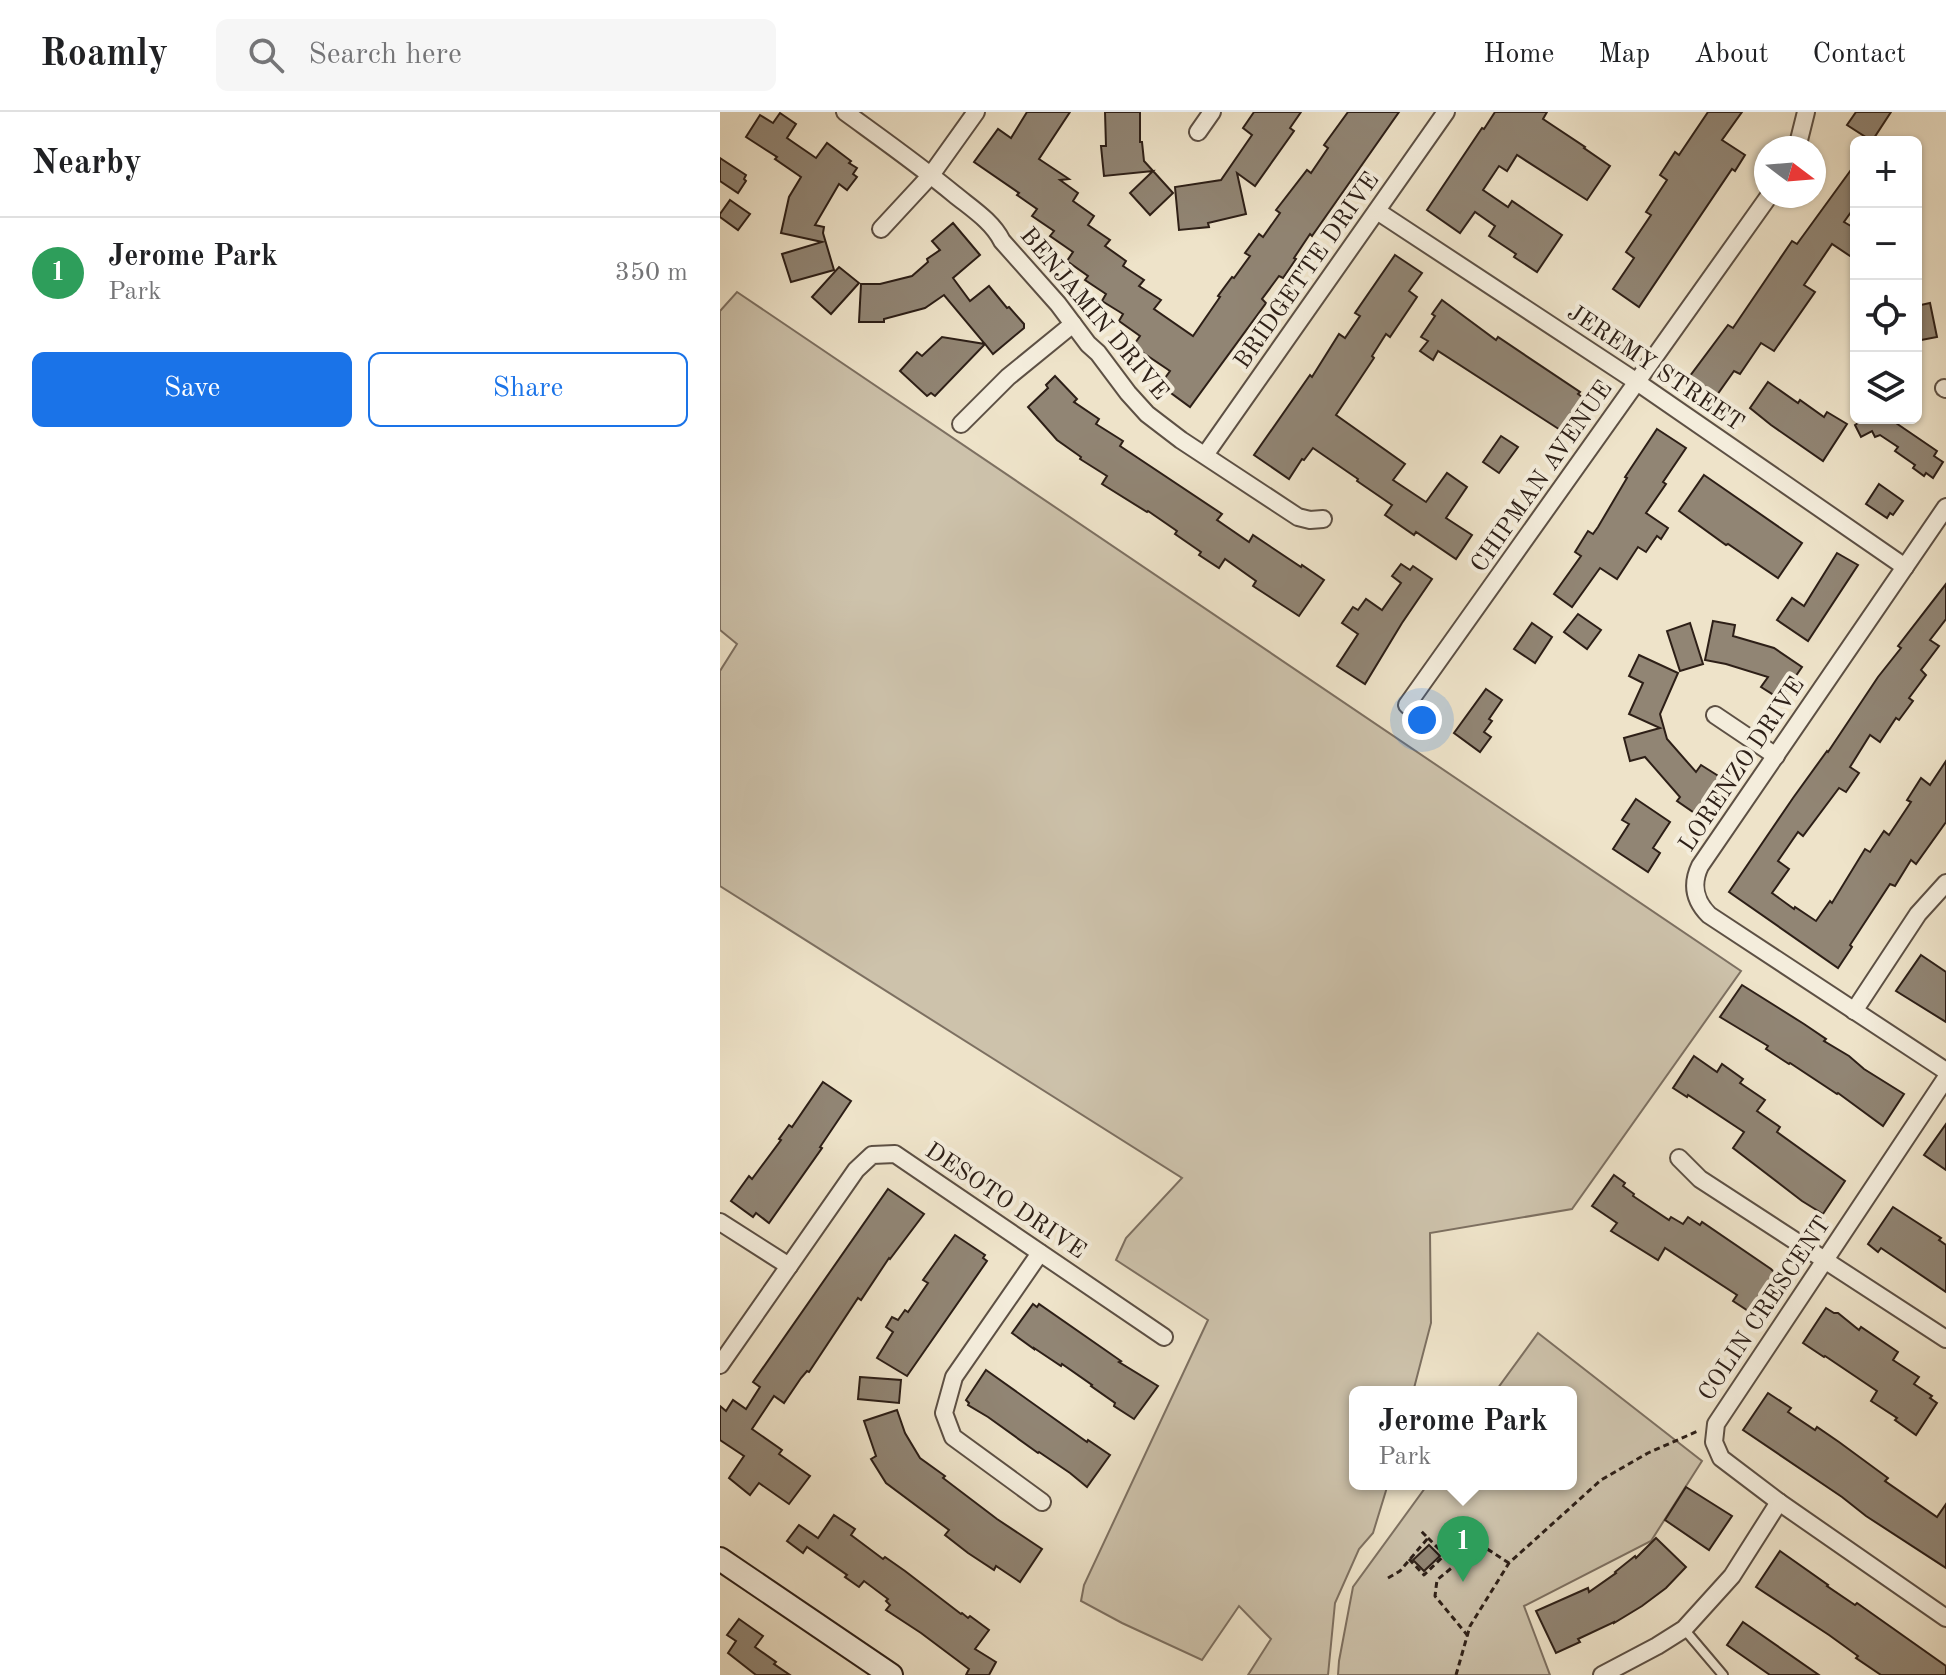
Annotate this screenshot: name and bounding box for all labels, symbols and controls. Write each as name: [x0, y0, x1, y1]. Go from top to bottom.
search box: [216, 19, 776, 91]
icon: search: [244, 33, 288, 77]
text: Roamly: [40, 36, 168, 74]
text: Search here: [308, 40, 462, 70]
text: Home: [1483, 41, 1554, 69]
text: Map: [1598, 41, 1650, 69]
text: About: [1694, 41, 1769, 69]
text: Contact: [1813, 41, 1906, 69]
north arrow: [1754, 136, 1826, 208]
map controls: [1850, 136, 1922, 424]
button: +: [1850, 136, 1922, 208]
text: Nearby: [32, 147, 142, 181]
street label: BRIDGETTE DRIVE: [1231, 169, 1385, 374]
button: −: [1850, 208, 1922, 280]
street label: BENJAMIN DRIVE: [1015, 224, 1172, 405]
text: Jerome Park: [108, 242, 278, 272]
text: 1: [50, 260, 66, 286]
text: 350 m: [615, 260, 688, 286]
text: Park: [108, 279, 162, 305]
button: locate: [1850, 280, 1922, 352]
street label: JEREMY STREET: [1562, 301, 1747, 436]
button: Save: [32, 352, 352, 427]
button: Share: [368, 352, 688, 427]
button: layers: [1850, 352, 1922, 424]
street label: CHIPMAN AVENUE: [1468, 377, 1618, 577]
street label: LORENZO DRIVE: [1675, 674, 1810, 857]
your location: [1402, 700, 1442, 740]
street label: DESOTO DRIVE: [920, 1139, 1090, 1264]
street label: COLIN CRESCENT: [1695, 1213, 1836, 1406]
popup: [1349, 1386, 1577, 1490]
text: Jerome Park: [1378, 1407, 1548, 1437]
text: Park: [1378, 1444, 1432, 1470]
pin: 1: [1437, 1516, 1489, 1582]

